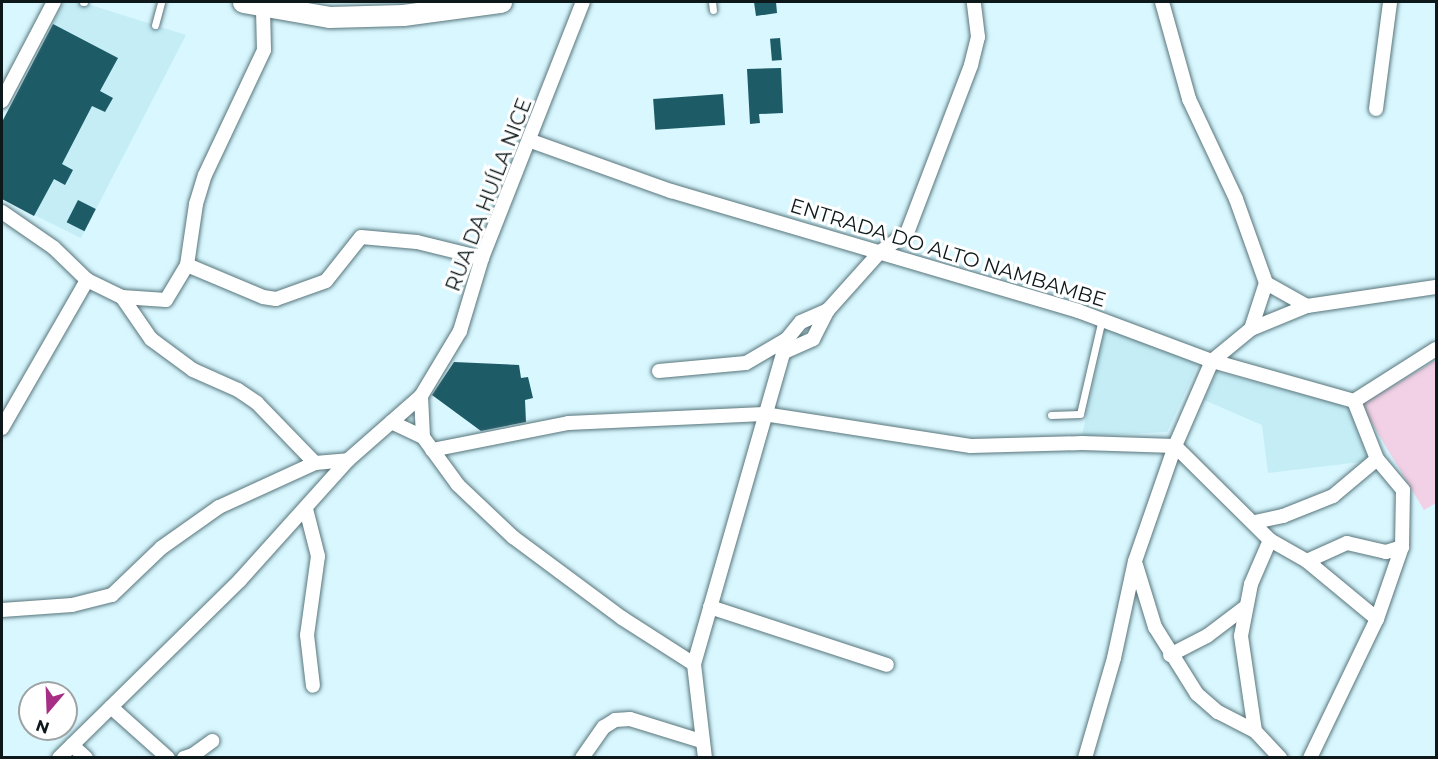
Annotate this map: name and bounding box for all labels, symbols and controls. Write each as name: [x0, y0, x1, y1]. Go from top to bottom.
street label: RUA DA HUÍLA NICE: [441, 95, 537, 295]
street label: ENTRADA DO ALTO NAMBAMBE: [787, 193, 1109, 313]
north arrow: [18, 681, 78, 741]
text: N: [33, 716, 52, 738]

